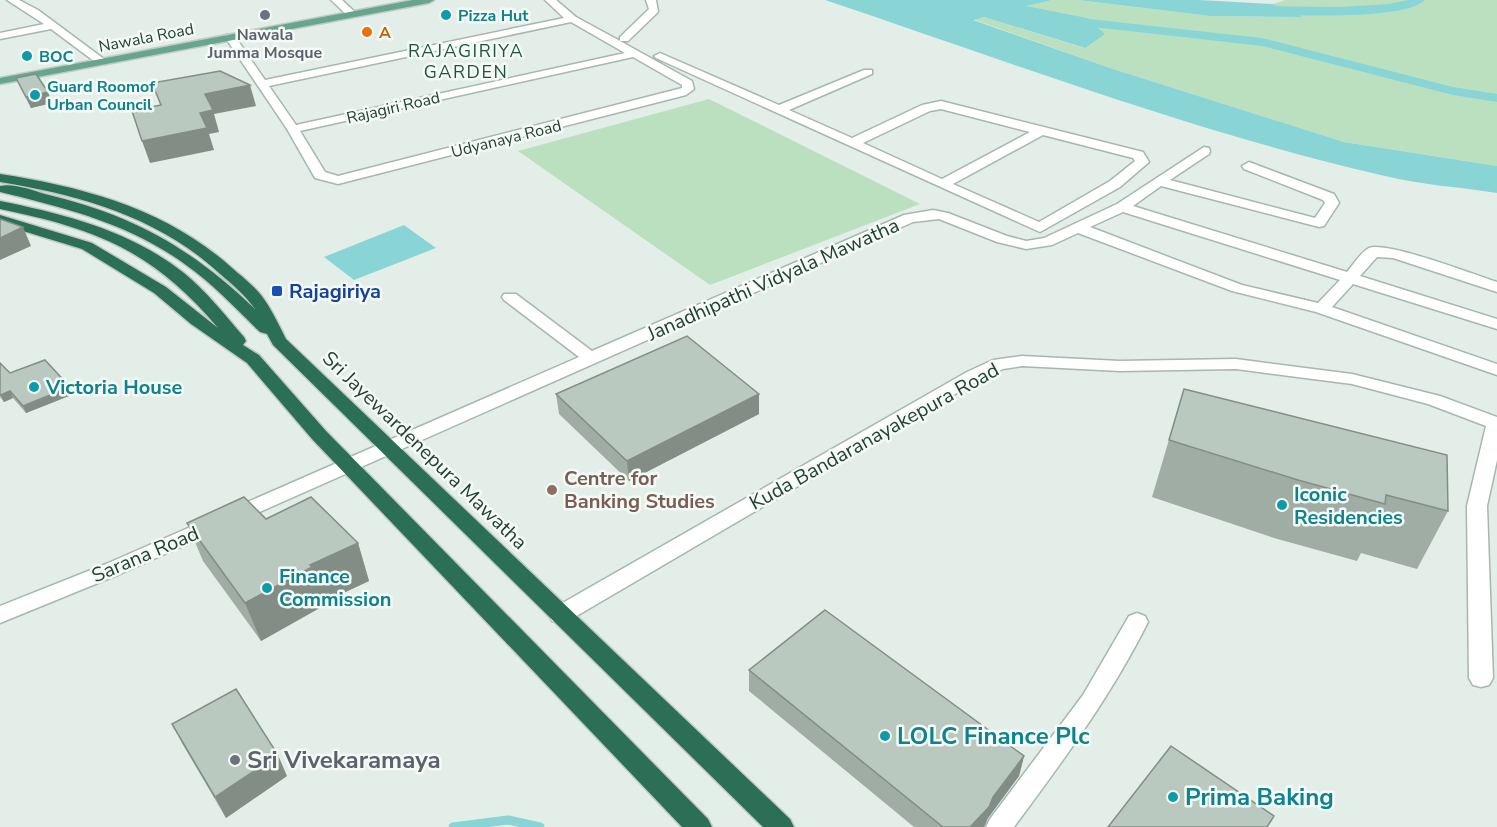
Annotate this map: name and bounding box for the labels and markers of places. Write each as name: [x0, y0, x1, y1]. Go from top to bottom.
place label: Pizza Hut: [458, 5, 529, 27]
marker: Nawala Jumma Mosque: [258, 8, 272, 22]
marker: Pizza Hut: [439, 8, 453, 22]
place label: A: [379, 22, 391, 44]
place label: Nawala Jumma Mosque: [207, 24, 323, 64]
marker: A: [360, 25, 374, 39]
place label: BOC: [39, 46, 74, 68]
marker: BOC: [20, 49, 34, 63]
place label: Guard Roomof Urban Council: [47, 76, 156, 116]
marker: Guard Roomof Urban Council: [28, 88, 42, 102]
place label: Rajagiriya: [289, 278, 381, 305]
marker: Rajagiriya: [270, 284, 284, 298]
place label: Victoria House: [45, 374, 183, 401]
marker: Victoria House: [27, 380, 41, 394]
place label: Centre for Banking Studies: [564, 465, 715, 515]
place label: Iconic Residencies: [1294, 481, 1403, 531]
marker: Centre for Banking Studies: [545, 483, 559, 497]
marker: Iconic Residencies: [1275, 498, 1289, 512]
place label: Finance Commission: [279, 563, 391, 613]
marker: Finance Commission: [260, 581, 274, 595]
place label: LOLC Finance Plc: [897, 720, 1090, 752]
marker: LOLC Finance Plc: [878, 729, 892, 743]
place label: Sri Vivekaramaya: [247, 744, 441, 776]
marker: Sri Vivekaramaya: [228, 753, 242, 767]
place label: Prima Baking: [1185, 781, 1334, 813]
marker: Prima Baking: [1166, 790, 1180, 804]

